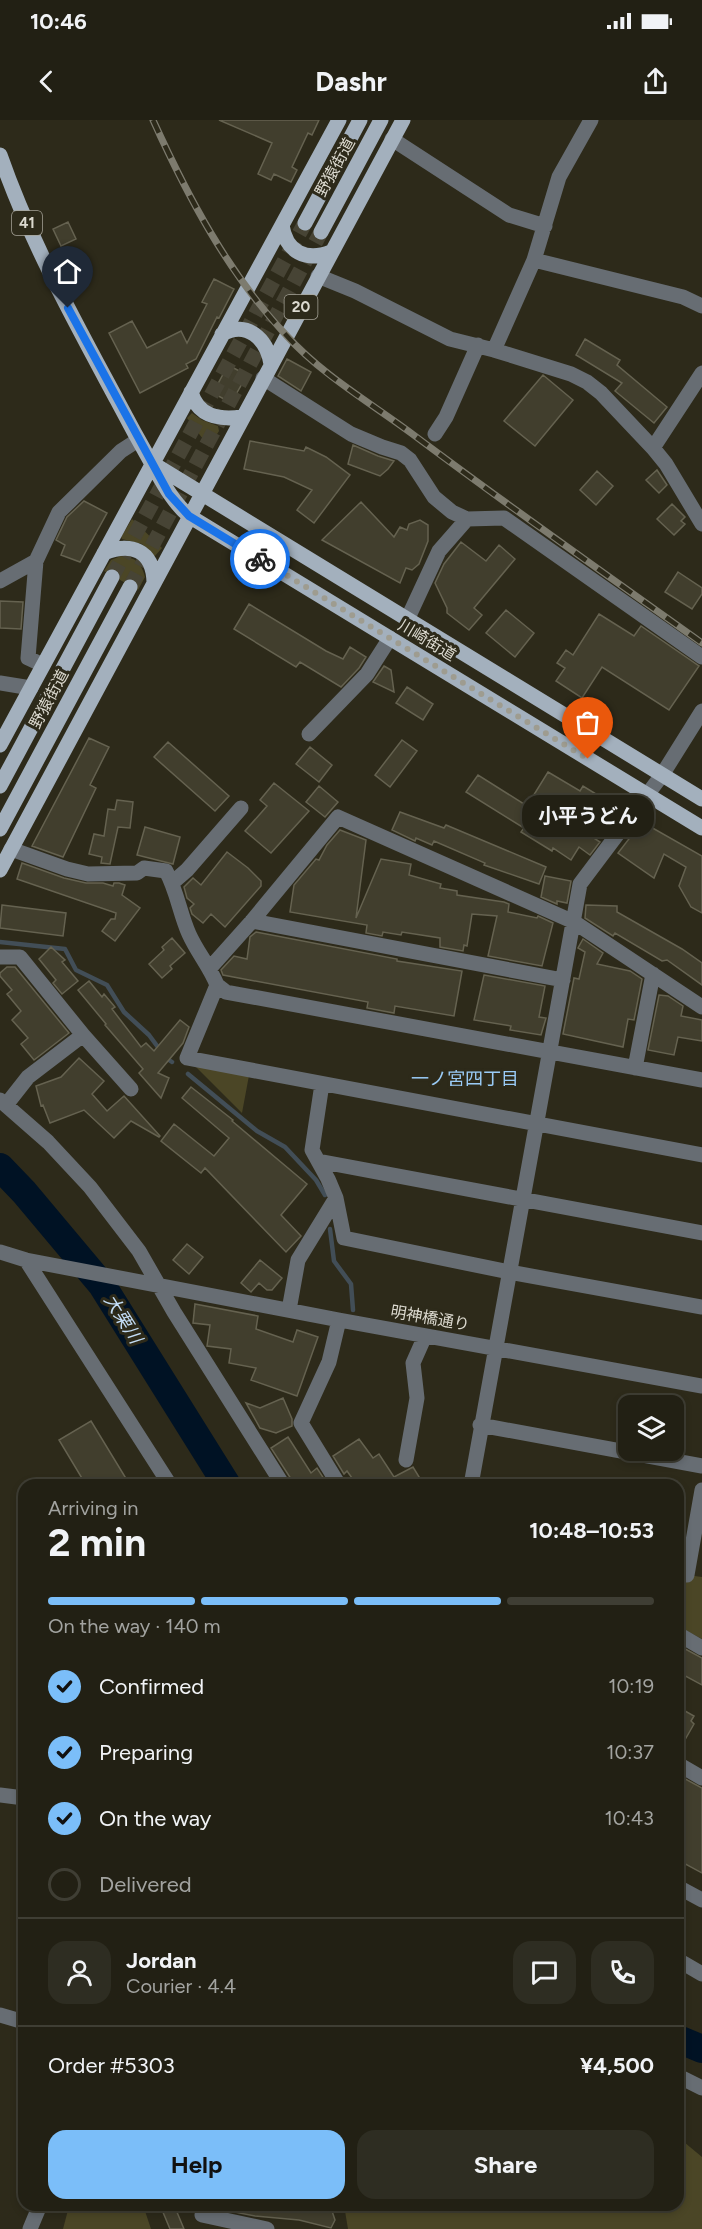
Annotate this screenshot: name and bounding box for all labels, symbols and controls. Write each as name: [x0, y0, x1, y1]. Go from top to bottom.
text: 10:46: [30, 8, 87, 35]
icon: back: [30, 65, 63, 98]
text: Dashr: [315, 65, 387, 98]
icon: share: [639, 65, 672, 98]
street label: 野猿街道: [311, 134, 359, 200]
road number: 41: [12, 211, 42, 235]
pin: [42, 246, 93, 308]
icon: home: [51, 255, 84, 288]
road number: 20: [284, 295, 318, 319]
courier: [230, 529, 290, 589]
icon: bike: [244, 543, 277, 576]
street label: 川崎街道: [395, 615, 459, 665]
street label: 野猿街道: [26, 666, 72, 732]
pin: [562, 697, 613, 759]
icon: bag: [571, 706, 604, 739]
callout: 小平うどん: [522, 795, 654, 837]
text: 小平うどん: [538, 804, 638, 828]
district label: 一ノ宮四丁目: [411, 1068, 519, 1090]
water label: 大栗川: [99, 1290, 148, 1349]
street label: 明神橋通り: [389, 1302, 471, 1334]
map controls: [618, 1395, 684, 1461]
button: layers: [618, 1395, 684, 1461]
text: Arriving in: [48, 1496, 138, 1520]
text: 10:48–10:53: [529, 1517, 654, 1544]
text: 2 min: [48, 1519, 146, 1566]
text: On the way · 140 m: [48, 1614, 221, 1638]
icon: check: [48, 1670, 81, 1703]
text: Confirmed: [99, 1673, 204, 1700]
text: 10:19: [608, 1674, 654, 1698]
icon: check: [48, 1736, 81, 1769]
text: Preparing: [99, 1739, 193, 1766]
text: 10:37: [606, 1740, 654, 1764]
icon: check: [48, 1802, 81, 1835]
text: On the way: [99, 1805, 211, 1832]
text: 10:43: [605, 1806, 654, 1830]
text: Delivered: [99, 1871, 192, 1898]
button: person: [48, 1941, 111, 2004]
button: chat: [513, 1941, 576, 2004]
button: phone: [591, 1941, 654, 2004]
text: Jordan: [126, 1947, 197, 1974]
text: Courier · 4.4: [126, 1974, 236, 1998]
text: Order #5303: [48, 2052, 175, 2079]
text: ¥4,500: [580, 2052, 654, 2079]
button: Help: [48, 2130, 345, 2199]
button: Share: [357, 2130, 654, 2199]

